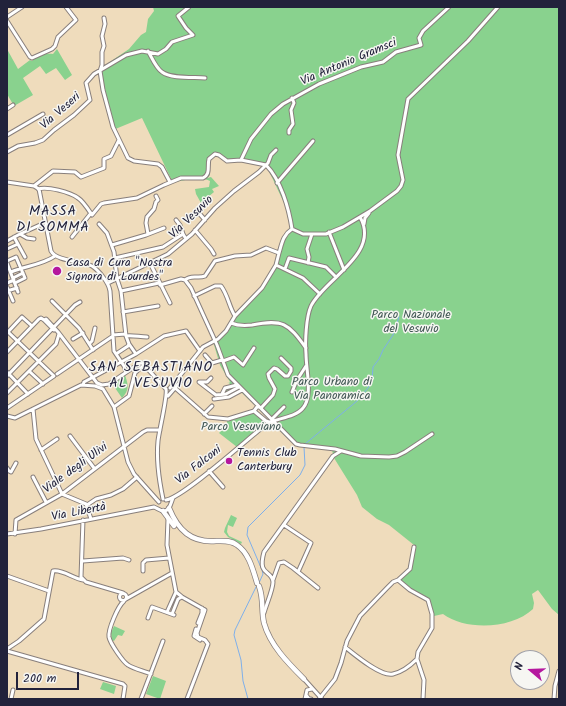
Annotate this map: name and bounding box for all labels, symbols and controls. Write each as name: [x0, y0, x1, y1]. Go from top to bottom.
street label: Via Antonio Gramsci: [299, 36, 399, 90]
street label: Via Veseri: [38, 91, 84, 133]
street label: Via Vesuvio: [167, 193, 217, 243]
district label: MASSA DI SOMMA: [16, 205, 90, 238]
place label: Casa di Cura "Nostra Signora di Lourdes": [66, 257, 172, 285]
marker: Casa di Cura "Nostra Signora di Lourdes": [51, 265, 63, 277]
park label: Parco Nazionale del Vesuvio: [371, 309, 451, 337]
district label: SAN SEBASTIANO AL VESUVIO: [89, 361, 213, 394]
park label: Parco Urbano di Via Panoramica: [292, 376, 372, 404]
park label: Parco Vesuviano: [201, 421, 281, 435]
street label: Viale degli Ulivi: [41, 441, 111, 497]
street label: Via Falconi: [173, 444, 225, 488]
place label: Tennis Club Canterbury: [237, 447, 297, 475]
marker: Tennis Club Canterbury: [224, 456, 234, 466]
street label: Via Libertà: [51, 501, 107, 525]
north arrow: [510, 650, 550, 690]
text: N: [510, 660, 529, 673]
scale bar: [18, 664, 81, 690]
text: 200 m: [23, 669, 56, 688]

